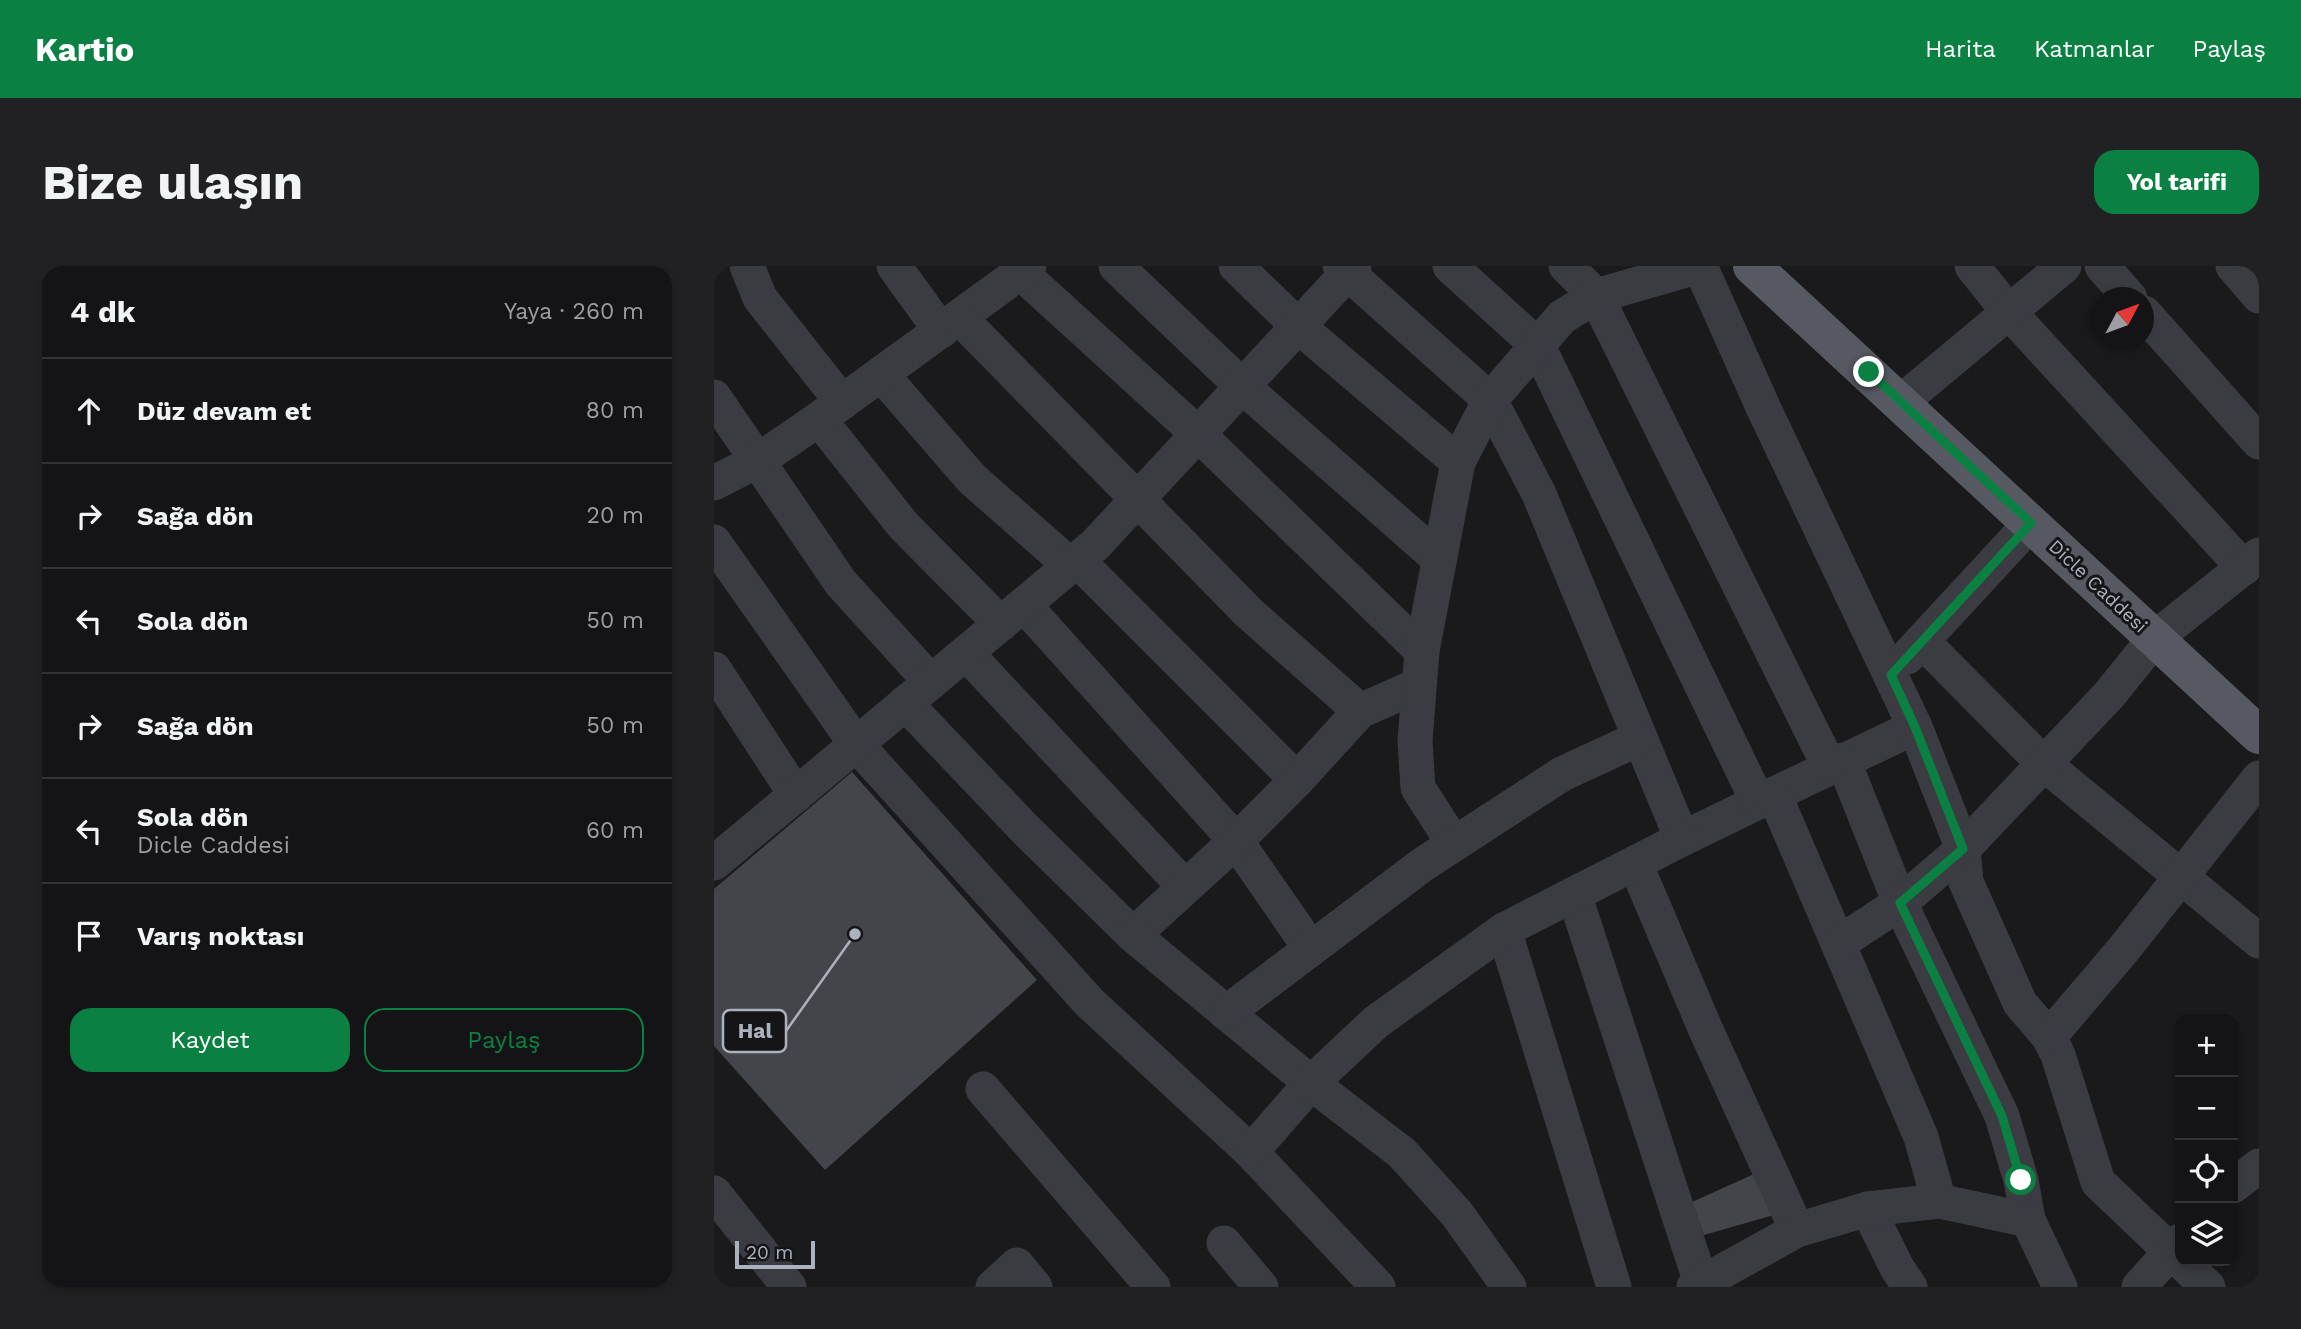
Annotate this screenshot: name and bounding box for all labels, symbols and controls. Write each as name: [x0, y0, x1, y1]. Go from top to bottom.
text: Kartio: [35, 30, 134, 69]
text: Harita: [1925, 35, 1996, 63]
text: Katmanlar: [2034, 35, 2155, 63]
text: Paylaş: [2193, 35, 2266, 63]
button: Yol tarifi: [2094, 150, 2259, 214]
text: Bize ulaşın: [42, 153, 303, 211]
north arrow: [2091, 287, 2154, 350]
text: 4 dk: [70, 294, 135, 329]
text: Yaya · 260 m: [504, 298, 644, 325]
route end: [1853, 356, 1884, 387]
icon: ahead: [70, 392, 108, 430]
text: Düz devam et: [137, 396, 311, 426]
text: 80 m: [586, 397, 644, 424]
icon: right: [70, 497, 108, 535]
text: Sağa dön: [137, 501, 254, 531]
text: 20 m: [587, 502, 644, 529]
street label: Dicle Caddesi: [2044, 535, 2152, 637]
icon: left: [70, 602, 108, 640]
text: Sola dön: [137, 606, 248, 636]
text: 50 m: [587, 607, 644, 634]
icon: right: [70, 707, 108, 745]
text: Sağa dön: [137, 711, 254, 741]
text: 50 m: [587, 712, 644, 739]
text: Sola dön: [137, 802, 248, 832]
icon: left: [70, 812, 108, 850]
text: 60 m: [586, 817, 644, 844]
text: Dicle Caddesi: [137, 832, 290, 859]
icon: arrive: [70, 917, 108, 955]
text: Varış noktası: [137, 921, 304, 951]
button: Kaydet: [70, 1008, 350, 1072]
button: Paylaş: [364, 1008, 644, 1072]
callout: Hal: [723, 1010, 786, 1052]
map controls: [2175, 1014, 2238, 1266]
button: +: [2175, 1014, 2238, 1077]
text: Hal: [738, 1018, 772, 1043]
button: −: [2175, 1077, 2238, 1140]
button: locate: [2175, 1140, 2238, 1203]
route start: [2005, 1164, 2036, 1195]
button: layers: [2175, 1203, 2238, 1266]
scale bar: [735, 1238, 816, 1270]
text: 20 m: [746, 1241, 793, 1264]

